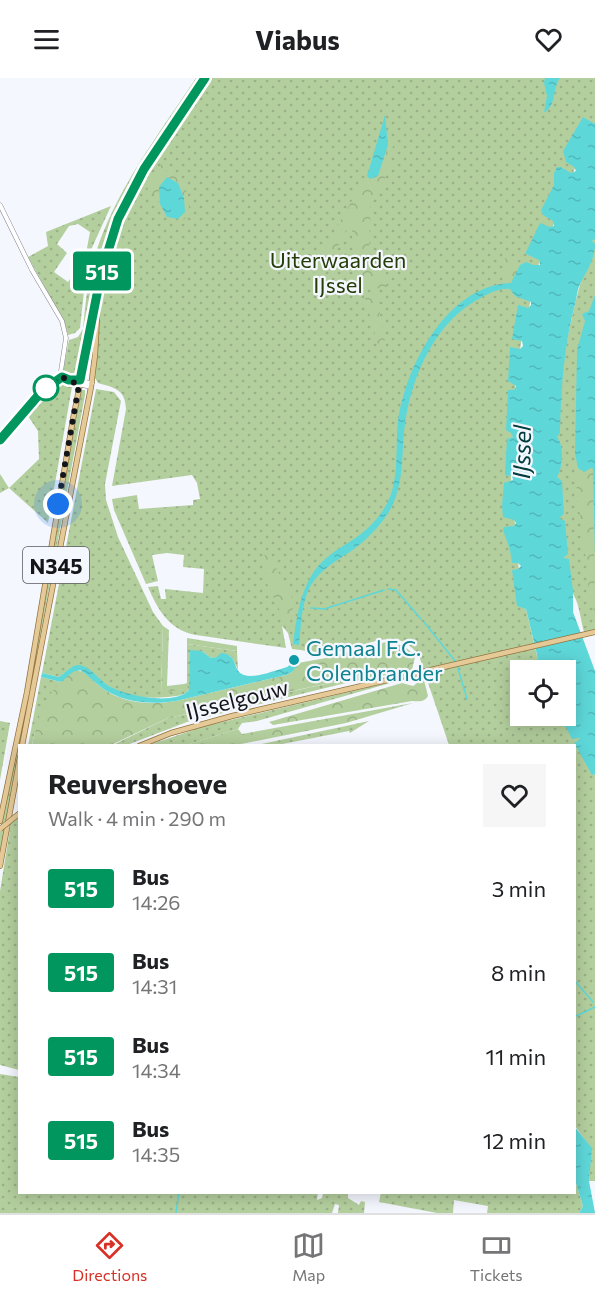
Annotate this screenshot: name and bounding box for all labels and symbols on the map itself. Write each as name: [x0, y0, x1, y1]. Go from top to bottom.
park label: Uiterwaarden IJssel: [270, 246, 406, 298]
line badge: 515: [68, 252, 136, 290]
unlabelled marker: [33, 375, 59, 401]
water label: IJssel: [506, 424, 536, 479]
your location: [43, 489, 73, 519]
road number: N345: [23, 547, 89, 583]
place label: Gemaal F.C. Colenbrander: [306, 634, 443, 686]
marker: Gemaal F.C. Colenbrander: [287, 653, 301, 667]
street label: IJsselgouw: [183, 673, 291, 725]

